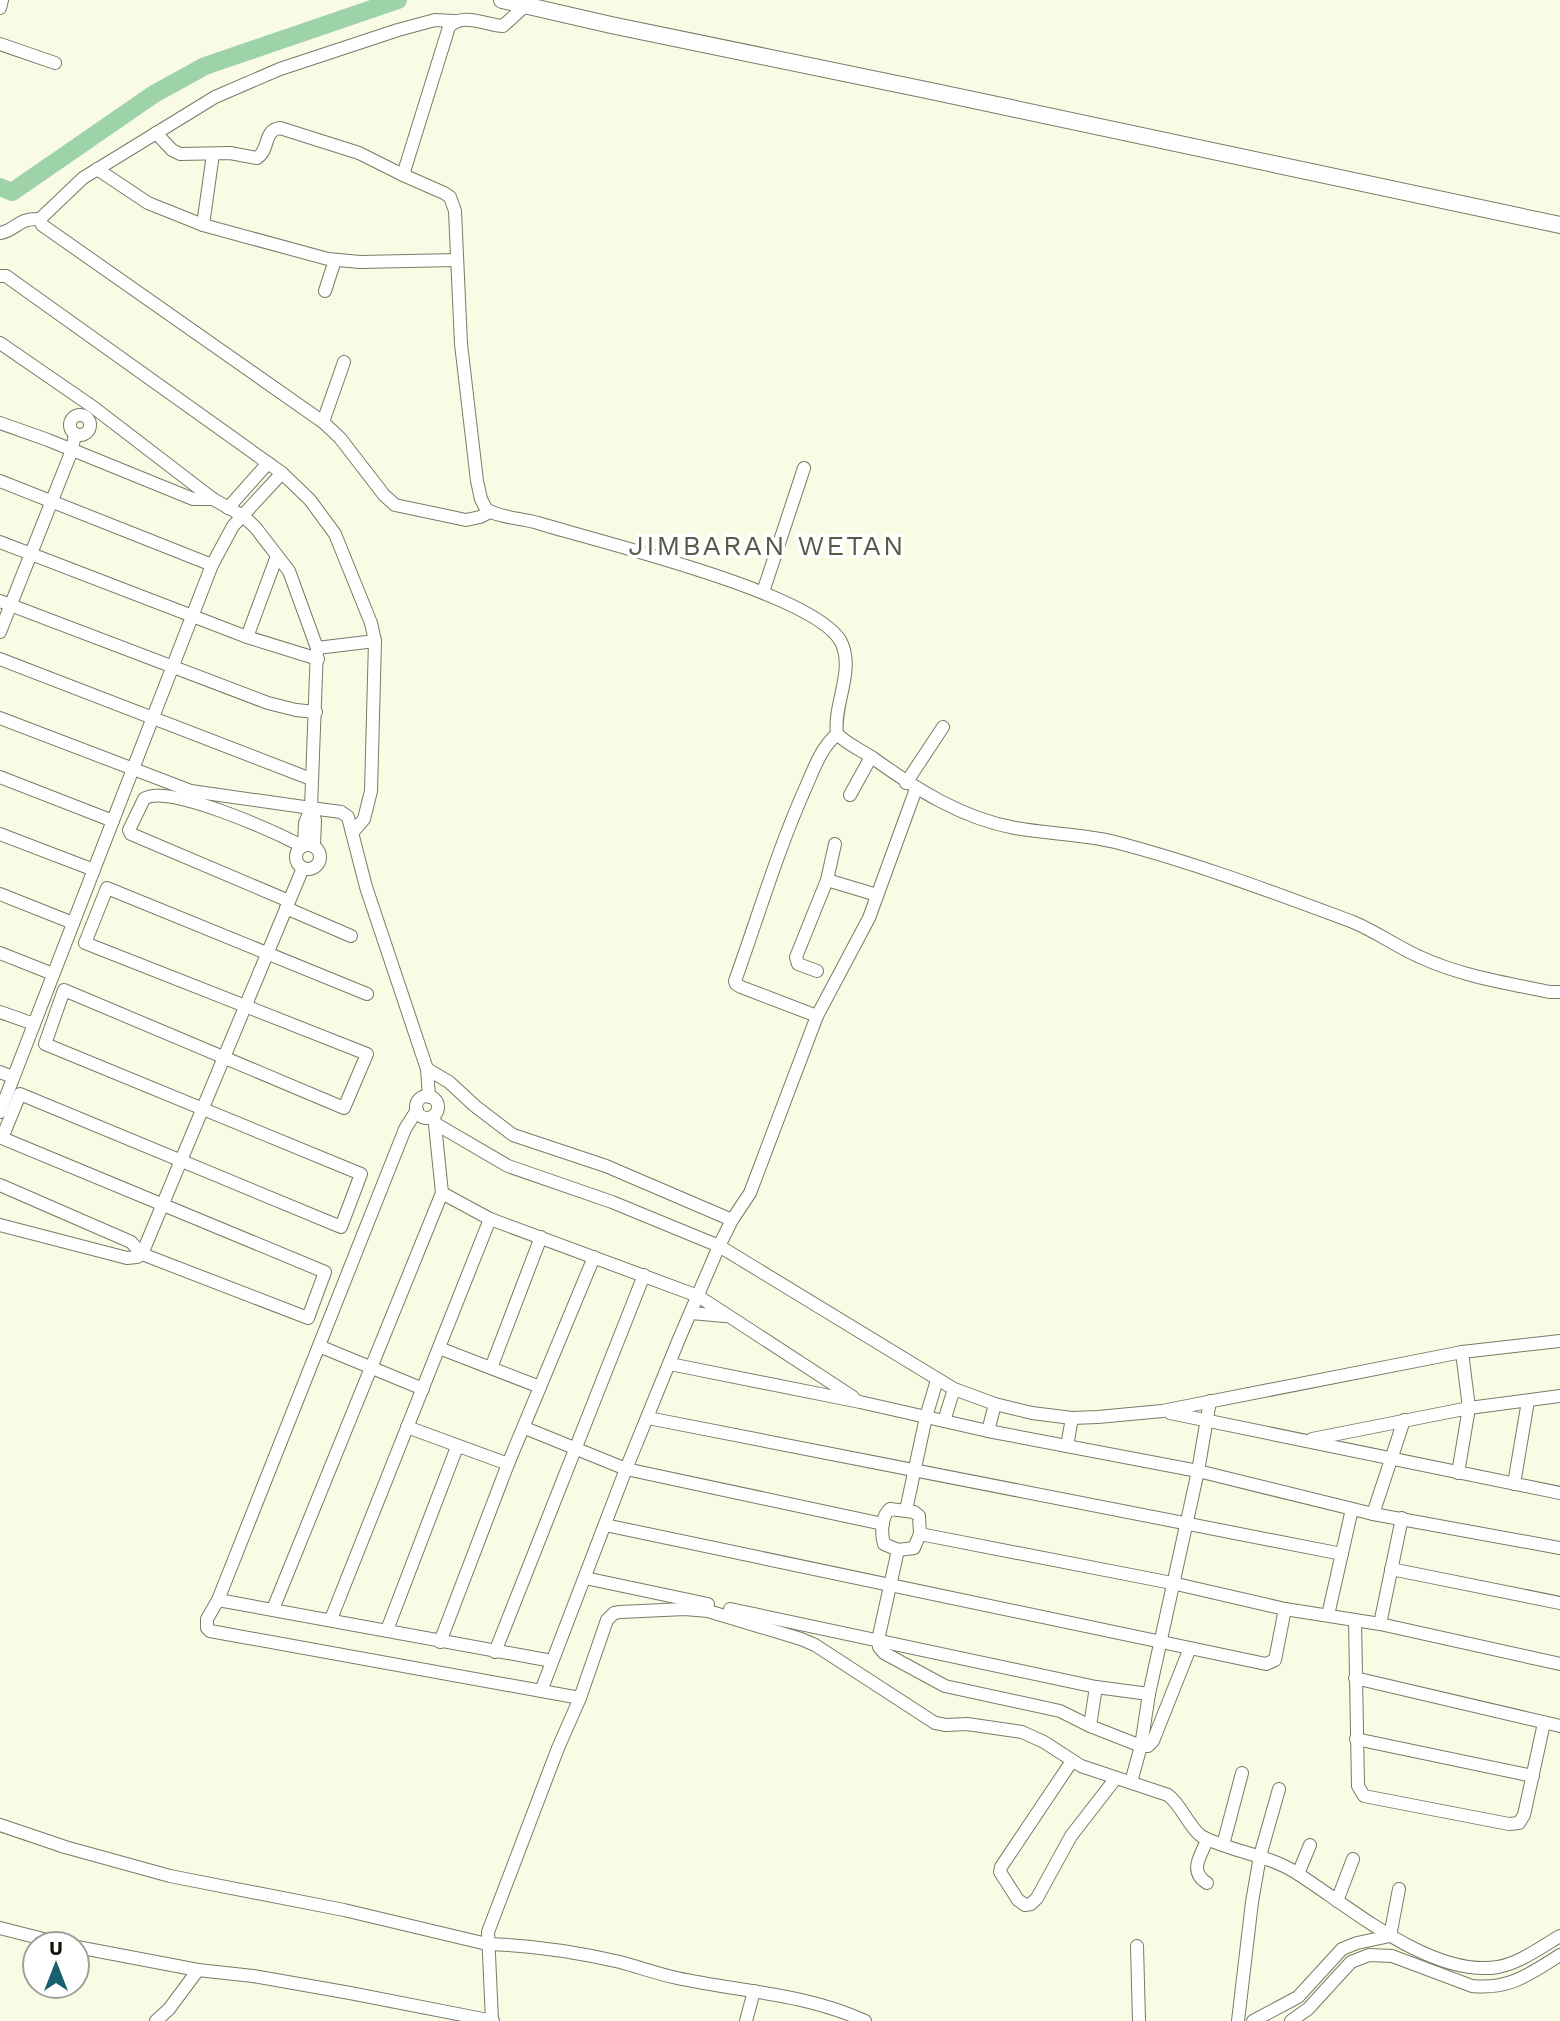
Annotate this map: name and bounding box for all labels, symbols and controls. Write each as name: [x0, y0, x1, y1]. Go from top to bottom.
district label: JIMBARAN WETAN: [628, 529, 906, 562]
north arrow: [21, 1930, 91, 2000]
text: U: [49, 1937, 63, 1960]

